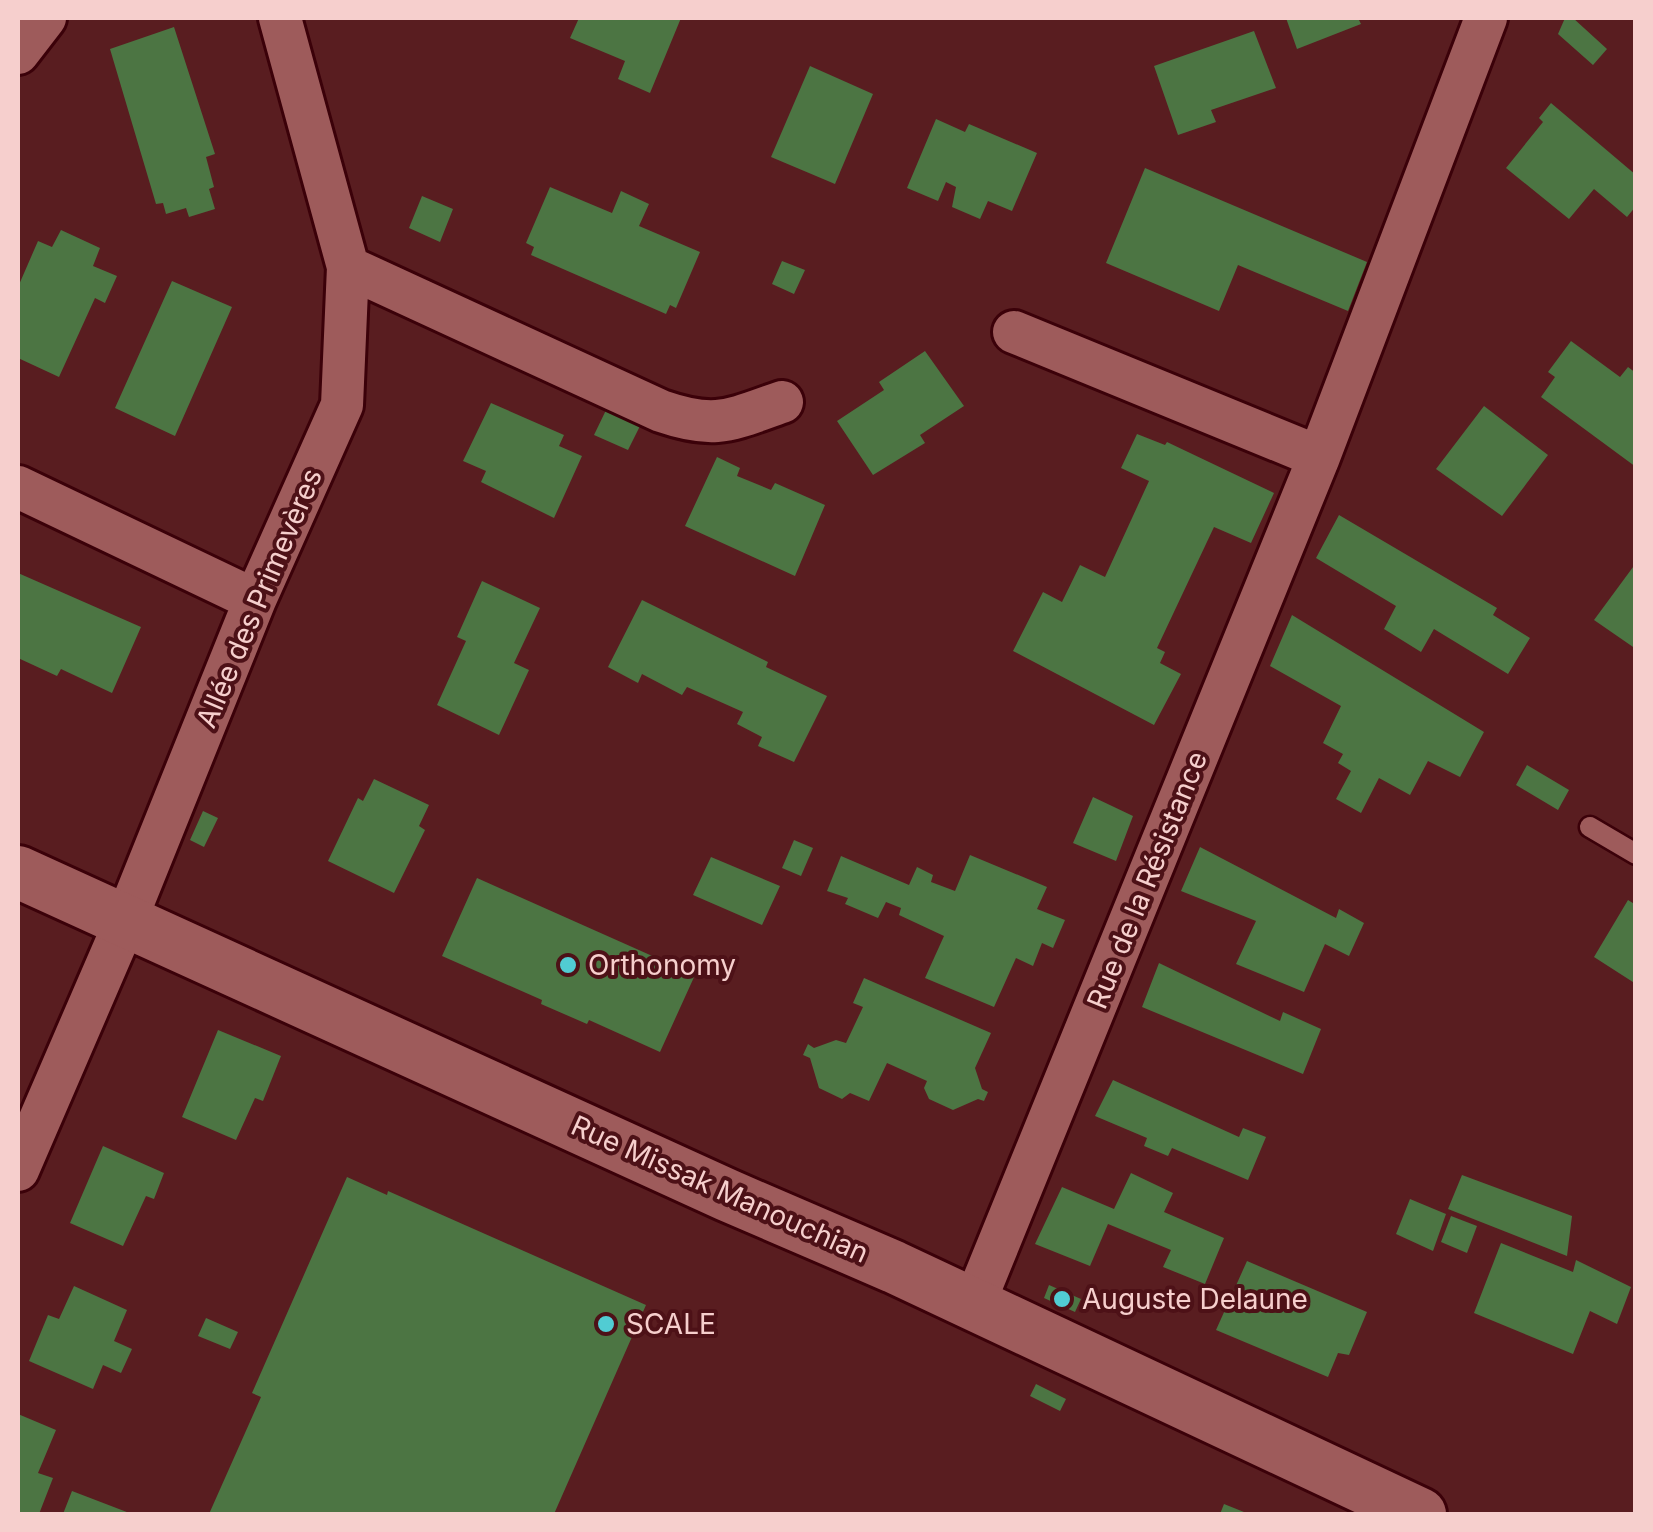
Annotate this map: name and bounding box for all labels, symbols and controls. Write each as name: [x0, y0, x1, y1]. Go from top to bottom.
street label: Allée des Primevères: [189, 463, 329, 733]
street label: Rue de la Résistance: [1080, 746, 1214, 1014]
place label: Orthonomy: [588, 948, 736, 982]
marker: Orthonomy: [557, 954, 579, 976]
street label: Rue Missak Manouchian: [566, 1108, 874, 1270]
place label: Auguste Delaune: [1082, 1282, 1308, 1316]
marker: Auguste Delaune: [1051, 1288, 1073, 1310]
place label: SCALE: [626, 1307, 716, 1341]
marker: SCALE: [595, 1313, 617, 1335]

